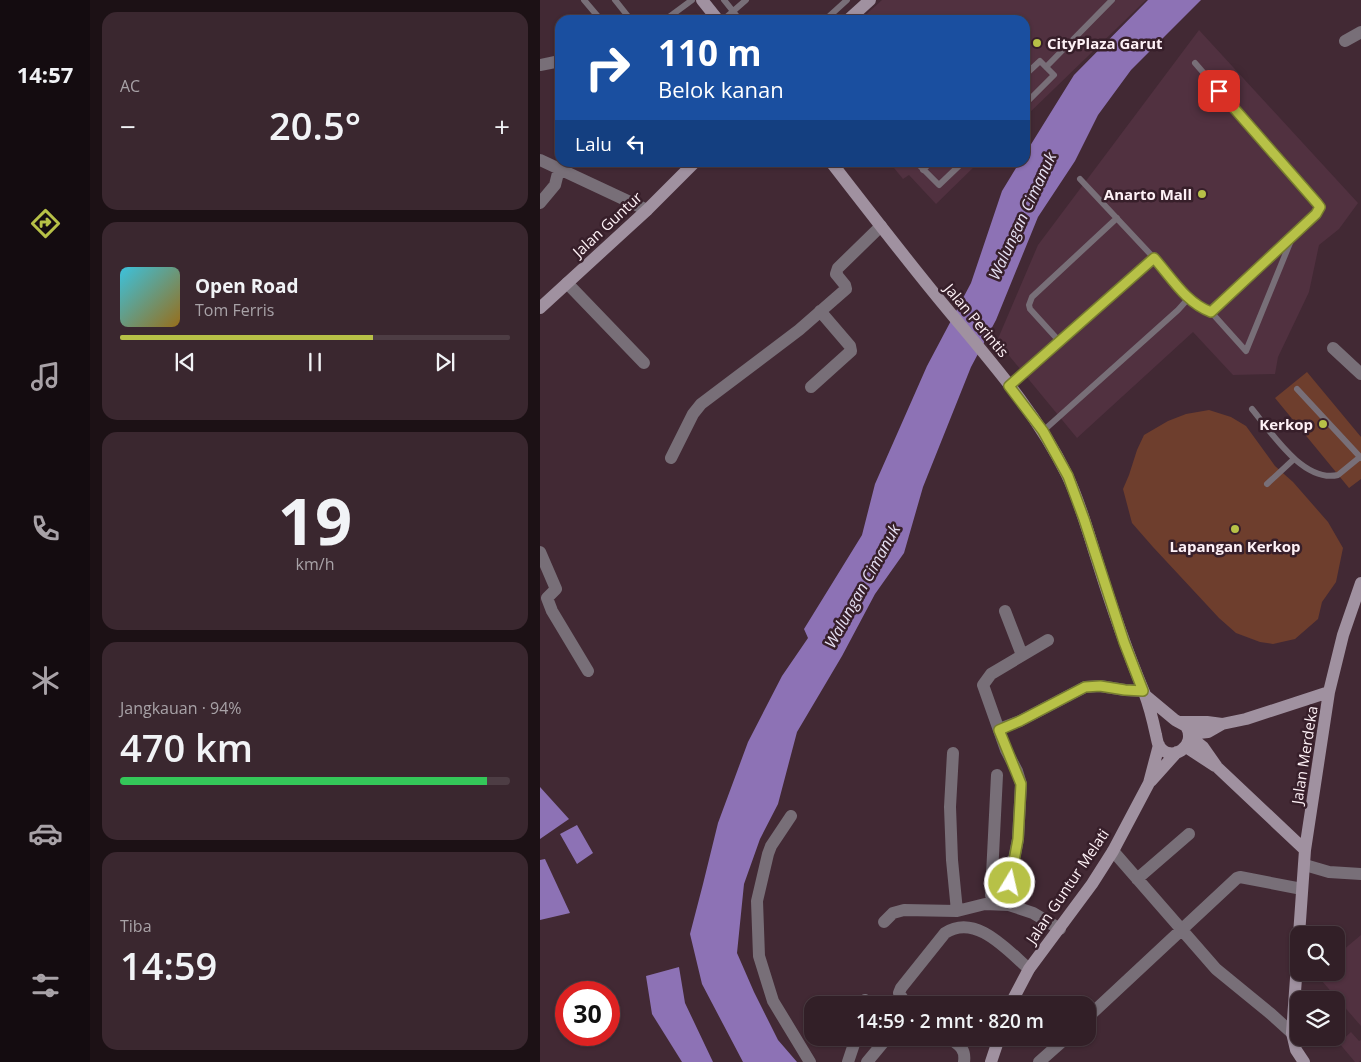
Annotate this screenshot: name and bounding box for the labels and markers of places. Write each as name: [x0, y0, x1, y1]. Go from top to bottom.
place label: CityPlaza Garut: [1047, 33, 1163, 53]
marker: CityPlaza Garut: [1031, 37, 1043, 49]
pin: [1198, 70, 1240, 112]
place label: Anarto Mall: [1104, 184, 1192, 204]
marker: Anarto Mall: [1196, 188, 1208, 200]
place label: Kerkop: [1259, 414, 1313, 434]
marker: Kerkop: [1317, 418, 1329, 430]
marker: Lapangan Kerkop: [1229, 523, 1241, 535]
place label: Lapangan Kerkop: [1170, 536, 1300, 556]

